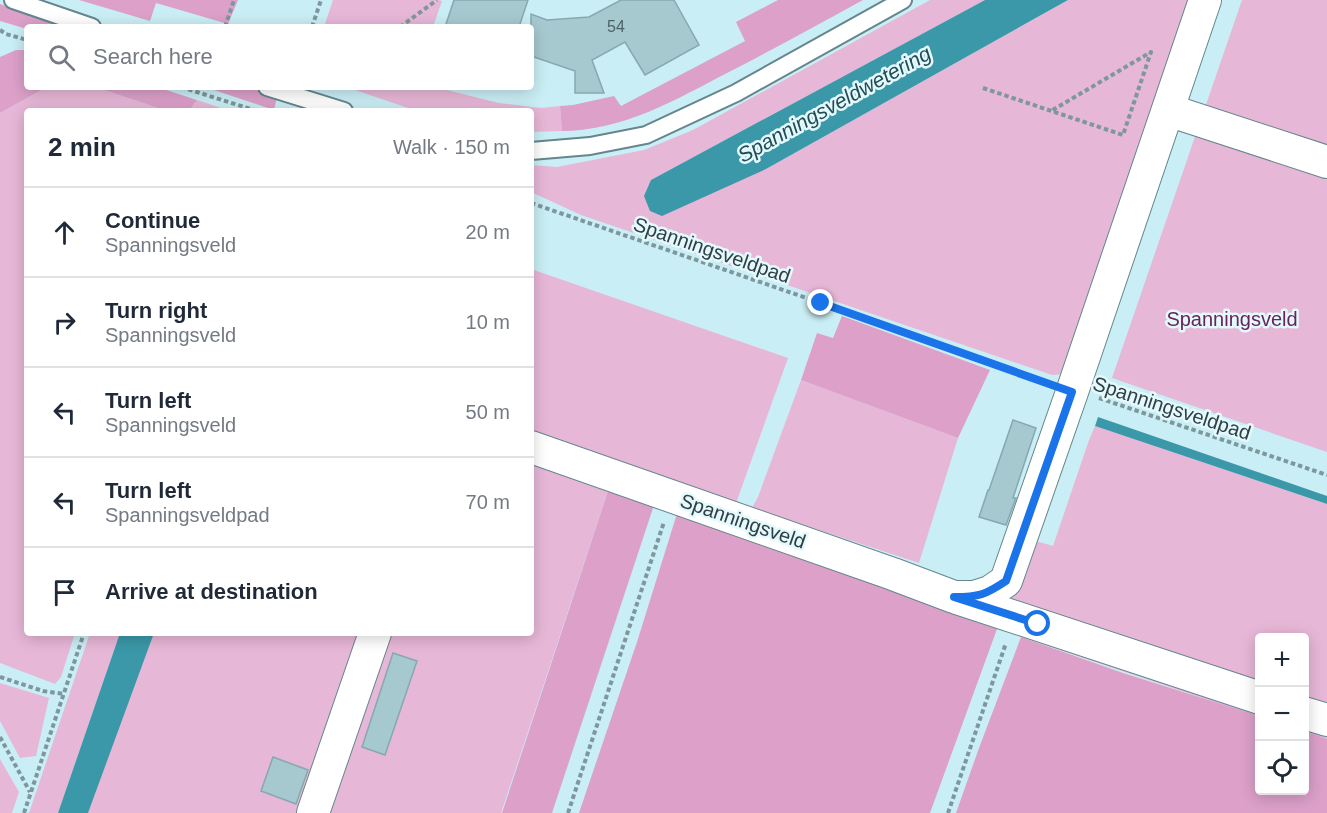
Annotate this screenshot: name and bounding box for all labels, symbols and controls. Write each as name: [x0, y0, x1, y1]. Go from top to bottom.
house number: 54: [607, 18, 625, 35]
search box: [24, 24, 534, 90]
icon: search: [45, 41, 78, 74]
water label: Spanningsveldwetering: [733, 41, 935, 167]
text: Search here: [93, 44, 213, 69]
text: 2 min: [48, 132, 116, 162]
text: Walk · 150 m: [393, 136, 510, 158]
text: Continue: [105, 208, 200, 233]
street label: Spanningsveldpad: [631, 213, 793, 287]
icon: ahead: [48, 216, 81, 249]
text: 20 m: [466, 221, 510, 243]
text: Spanningsveld: [105, 234, 236, 256]
route end: [807, 289, 833, 315]
text: Turn right: [105, 298, 207, 323]
icon: right: [48, 306, 81, 339]
park label: Spanningsveld: [1166, 308, 1298, 330]
text: 10 m: [466, 311, 510, 333]
text: Spanningsveld: [105, 324, 236, 346]
street label: Spanningsveldpad: [1090, 372, 1254, 444]
text: Turn left: [105, 388, 191, 413]
icon: left: [48, 396, 81, 429]
text: 50 m: [466, 401, 510, 423]
text: Spanningsveld: [105, 414, 236, 436]
text: Turn left: [105, 478, 191, 503]
icon: left: [48, 486, 81, 519]
street label: Spanningsveld: [677, 489, 809, 553]
text: 70 m: [466, 491, 510, 513]
text: Spanningsveldpad: [105, 504, 270, 526]
icon: arrive: [48, 576, 81, 609]
text: Arrive at destination: [105, 579, 318, 604]
route start: [1024, 610, 1050, 636]
map controls: [1255, 633, 1309, 795]
button: +: [1255, 633, 1309, 687]
button: −: [1255, 687, 1309, 741]
button: locate: [1255, 741, 1309, 795]

